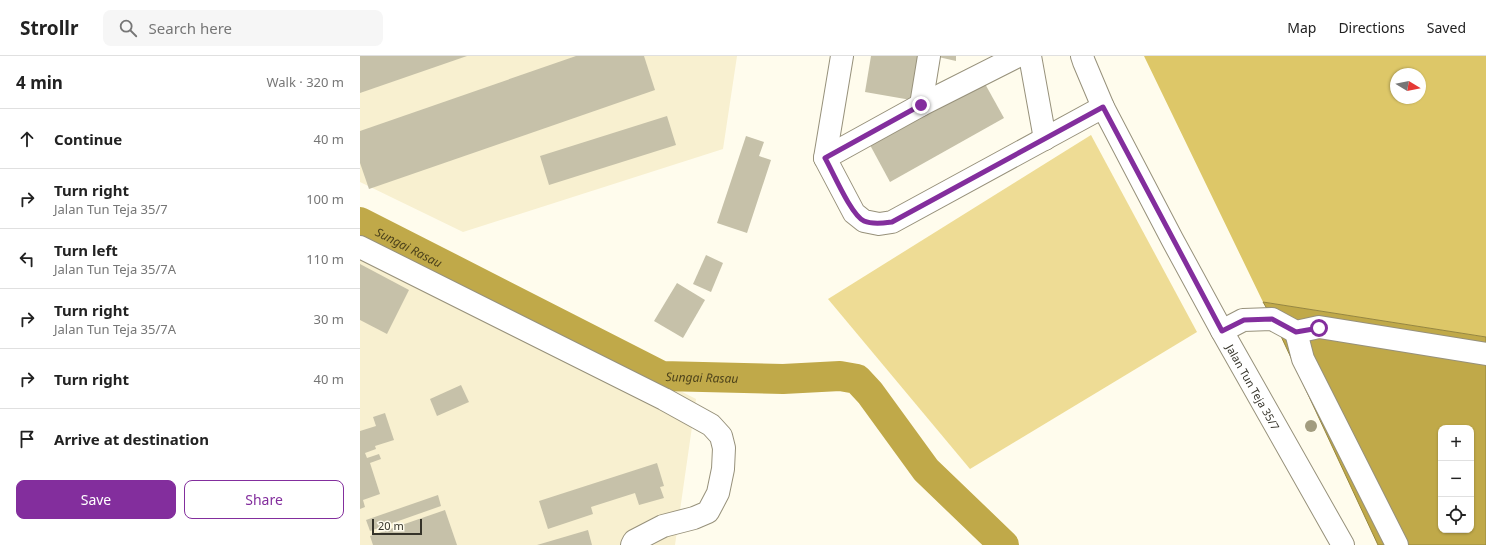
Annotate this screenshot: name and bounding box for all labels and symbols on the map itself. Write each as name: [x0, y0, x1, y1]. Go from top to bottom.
north arrow: [1390, 68, 1426, 104]
route end: [912, 96, 930, 114]
water label: Sungai Rasau: [373, 223, 445, 271]
route start: [1310, 319, 1328, 337]
street label: Jalan Tun Teja 35/7: [1223, 340, 1284, 433]
water label: Sungai Rasau: [665, 368, 739, 386]
scale bar: [372, 517, 422, 536]

